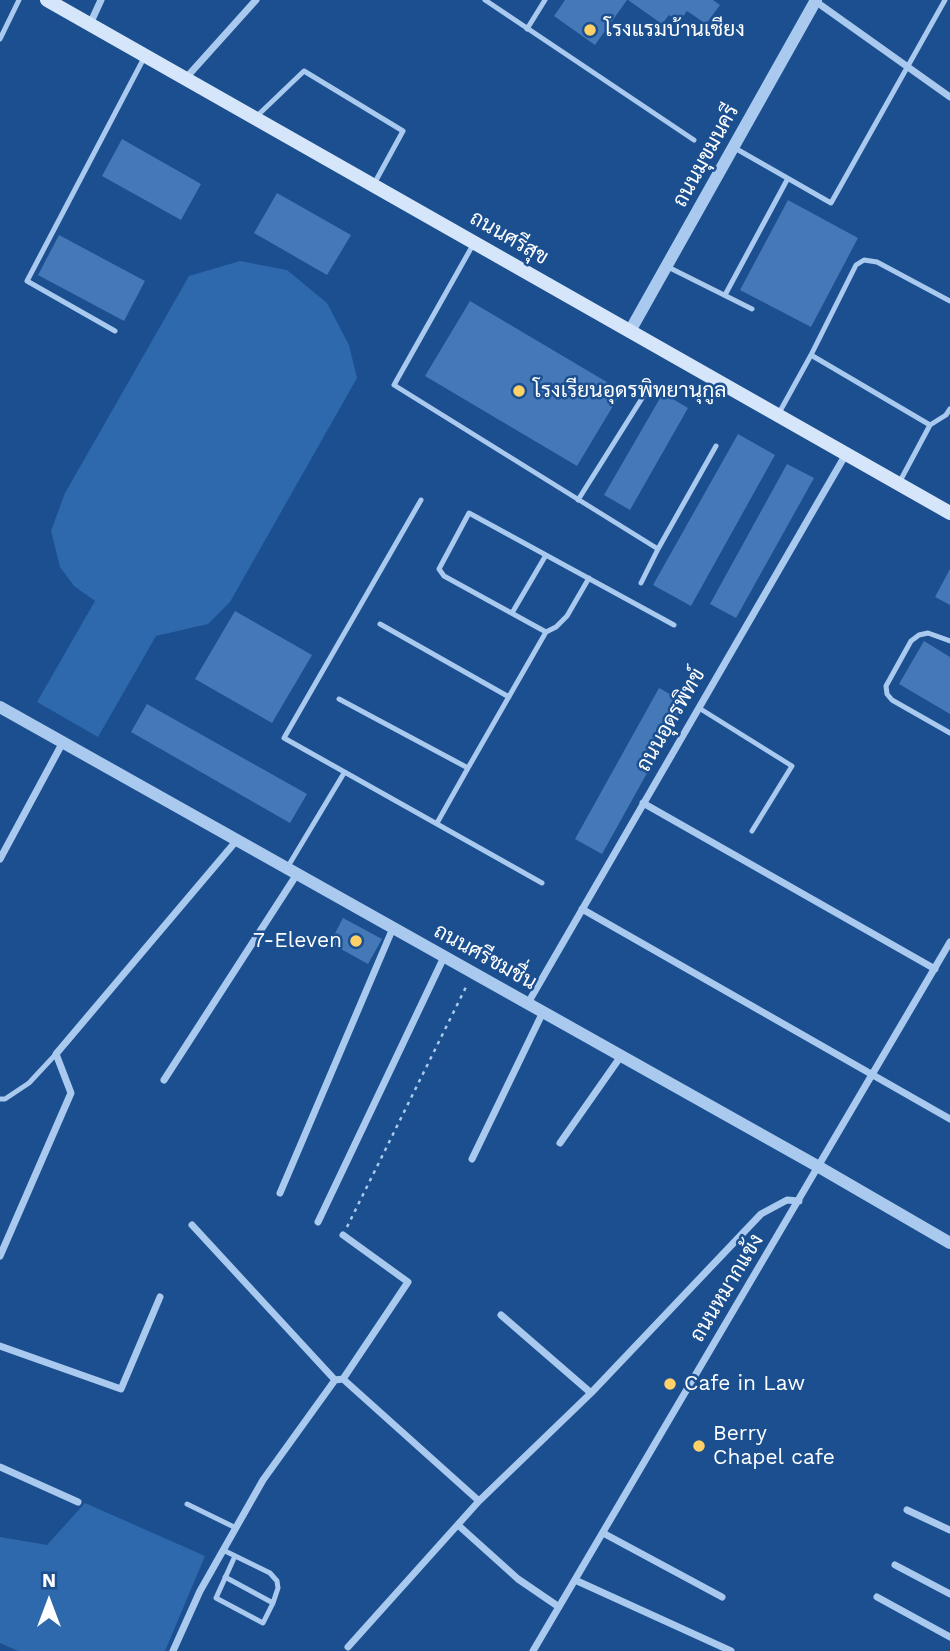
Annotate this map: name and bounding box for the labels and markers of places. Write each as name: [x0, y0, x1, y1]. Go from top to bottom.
place label: โรงแรมบ้านเชียง: [604, 17, 745, 43]
marker: โรงแรมบ้านเชียง: [582, 22, 598, 38]
place label: โรงเรียนอุดรพิทยานุกูล: [533, 378, 726, 404]
marker: โรงเรียนอุดรพิทยานุกูล: [511, 383, 527, 399]
place label: 7-Eleven: [253, 928, 342, 954]
marker: 7-Eleven: [348, 933, 364, 949]
place label: Cafe in Law: [684, 1371, 805, 1397]
marker: Cafe in Law: [662, 1376, 678, 1392]
place label: Berry Chapel cafe: [713, 1421, 835, 1471]
marker: Berry Chapel cafe: [691, 1438, 707, 1454]

